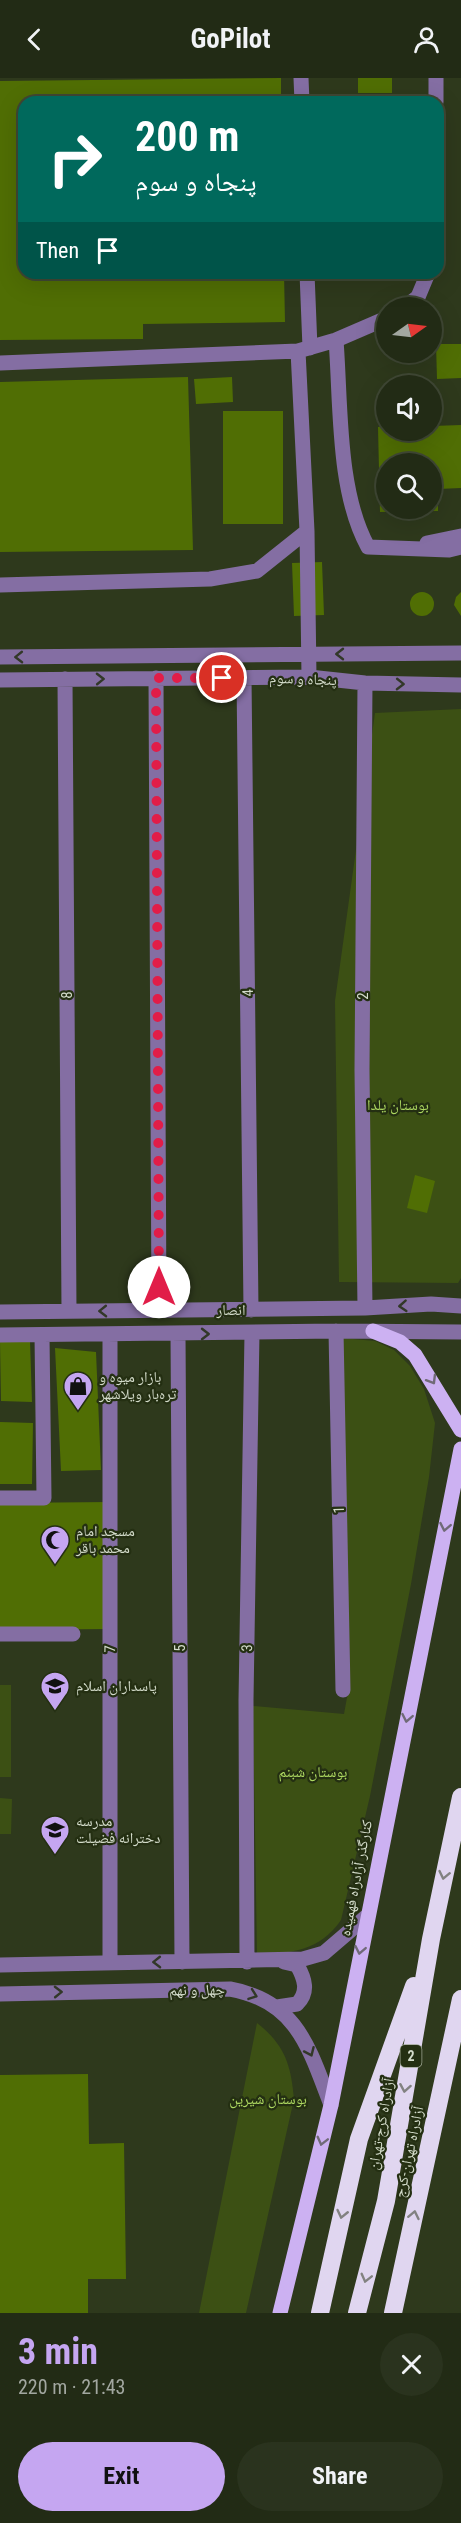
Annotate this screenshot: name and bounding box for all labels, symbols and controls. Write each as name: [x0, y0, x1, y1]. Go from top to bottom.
icon: back: [18, 23, 51, 56]
text: GoPilot: [191, 23, 270, 55]
icon: person: [410, 23, 443, 56]
text: 200 m: [135, 112, 240, 161]
icon: right: [36, 120, 114, 198]
text: پنجاه و سوم: [135, 166, 257, 198]
icon: arrive: [91, 234, 124, 267]
text: Then: [36, 238, 79, 263]
north arrow: [376, 297, 442, 363]
map controls: [376, 297, 442, 519]
button: sound: [376, 375, 442, 441]
button: search: [376, 453, 442, 519]
one-way arrow: [335, 648, 344, 660]
one-way arrow: [14, 651, 23, 663]
pin: [196, 652, 247, 703]
icon: arrive: [205, 661, 238, 694]
street label: پنجاه و سوم: [269, 669, 337, 690]
one-way arrow: [96, 673, 105, 685]
one-way arrow: [396, 678, 405, 690]
street label: 4: [239, 989, 257, 997]
street label: 8: [58, 991, 76, 999]
street label: 2: [354, 992, 372, 1000]
park label: بوستان یلدا: [367, 1096, 429, 1115]
position arrow: [127, 1255, 191, 1319]
one-way arrow: [398, 1299, 407, 1312]
street label: انصار: [216, 1301, 245, 1319]
one-way arrow: [98, 1305, 107, 1317]
one-way arrow: [201, 1327, 210, 1340]
place label: بازار میوه و تره‌بار ویلاشهر: [98, 1368, 177, 1403]
shop icon: بازار میوه و تره‌بار ویلاشهر: [62, 1370, 94, 1412]
one-way arrow: [424, 1374, 436, 1384]
street label: 1: [330, 1506, 348, 1514]
one-way arrow: [439, 1521, 452, 1531]
place label: مسجد امام محمد باقر: [75, 1522, 135, 1557]
mosque icon: مسجد امام محمد باقر: [39, 1524, 71, 1566]
street label: 5: [171, 1644, 189, 1652]
street label: 3: [238, 1644, 256, 1652]
street label: 7: [101, 1645, 119, 1653]
school or university icon: پاسداران اسلام: [39, 1670, 71, 1712]
place label: پاسداران اسلام: [76, 1677, 157, 1696]
one-way arrow: [401, 1712, 414, 1722]
park label: بوستان شبنم: [279, 1763, 348, 1782]
place label: مدرسه دخترانه فضیلت: [76, 1812, 160, 1847]
school or university icon: مدرسه دخترانه فضیلت: [39, 1814, 71, 1856]
street label: کنارگذر آزادراه فهمیده: [336, 1819, 376, 1937]
one-way arrow: [439, 1870, 452, 1880]
one-way arrow: [354, 1945, 367, 1955]
one-way arrow: [152, 1956, 161, 1968]
street label: چهل و نهم: [169, 1981, 226, 2000]
one-way arrow: [54, 1986, 63, 1999]
one-way arrow: [247, 1988, 257, 2001]
road number: 2: [400, 2045, 422, 2067]
one-way arrow: [303, 2046, 315, 2057]
street label: آزادراه کرج-تهران: [364, 2076, 399, 2171]
one-way arrow: [399, 2082, 412, 2092]
park label: بوستان شیرین: [229, 2090, 307, 2109]
street label: آزادراه تهران-کرج: [391, 2104, 429, 2200]
one-way arrow: [316, 2136, 329, 2146]
one-way arrow: [336, 2209, 349, 2219]
one-way arrow: [407, 2210, 420, 2220]
one-way arrow: [361, 2273, 373, 2283]
text: 3 min: [18, 2331, 98, 2373]
button: close: [380, 2333, 443, 2396]
text: 220 m · 21:43: [18, 2375, 125, 2399]
button: Exit: [18, 2442, 225, 2511]
button: Share: [237, 2442, 443, 2511]

